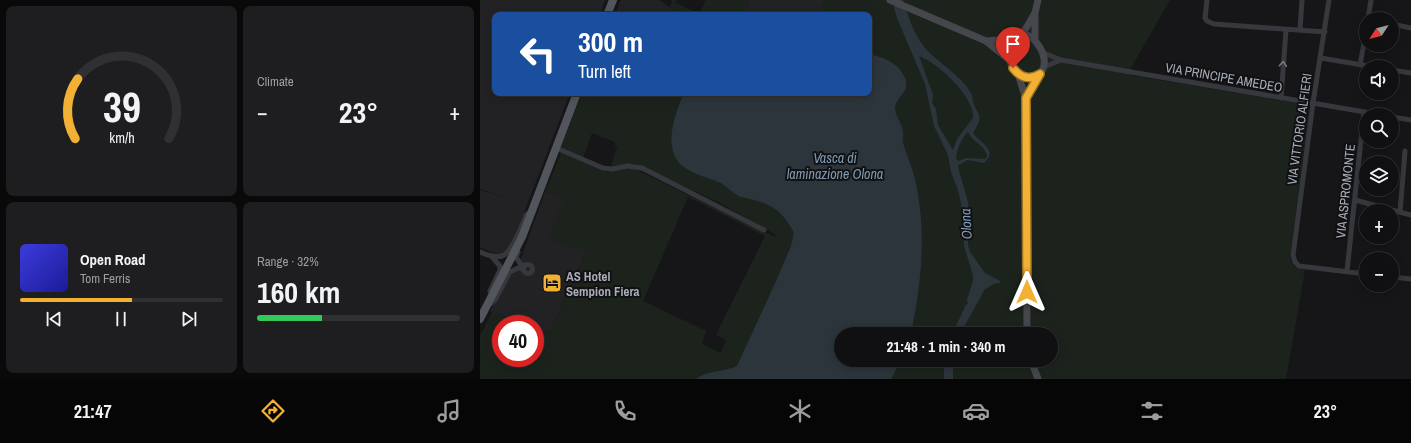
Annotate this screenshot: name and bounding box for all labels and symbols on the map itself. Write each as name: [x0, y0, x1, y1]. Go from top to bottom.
north arrow: [1359, 12, 1399, 52]
pin: [996, 27, 1030, 68]
street label: VIA PRINCIPE AMEDEO: [1164, 59, 1284, 96]
one-way arrow: [1279, 61, 1288, 67]
street label: VIA VITTORIO ALFIERI: [1283, 72, 1316, 186]
street label: VIA ASPROMONTE: [1332, 143, 1359, 239]
water label: Vasca di laminazione Olona: [787, 149, 883, 183]
water label: Olona: [956, 208, 976, 240]
place label: AS Hotel Sempion Fiera: [566, 268, 640, 300]
position arrow: [1006, 271, 1048, 313]
hotel icon: AS Hotel Sempion Fiera: [541, 272, 563, 294]
speed limit sign: 40: [492, 315, 544, 367]

